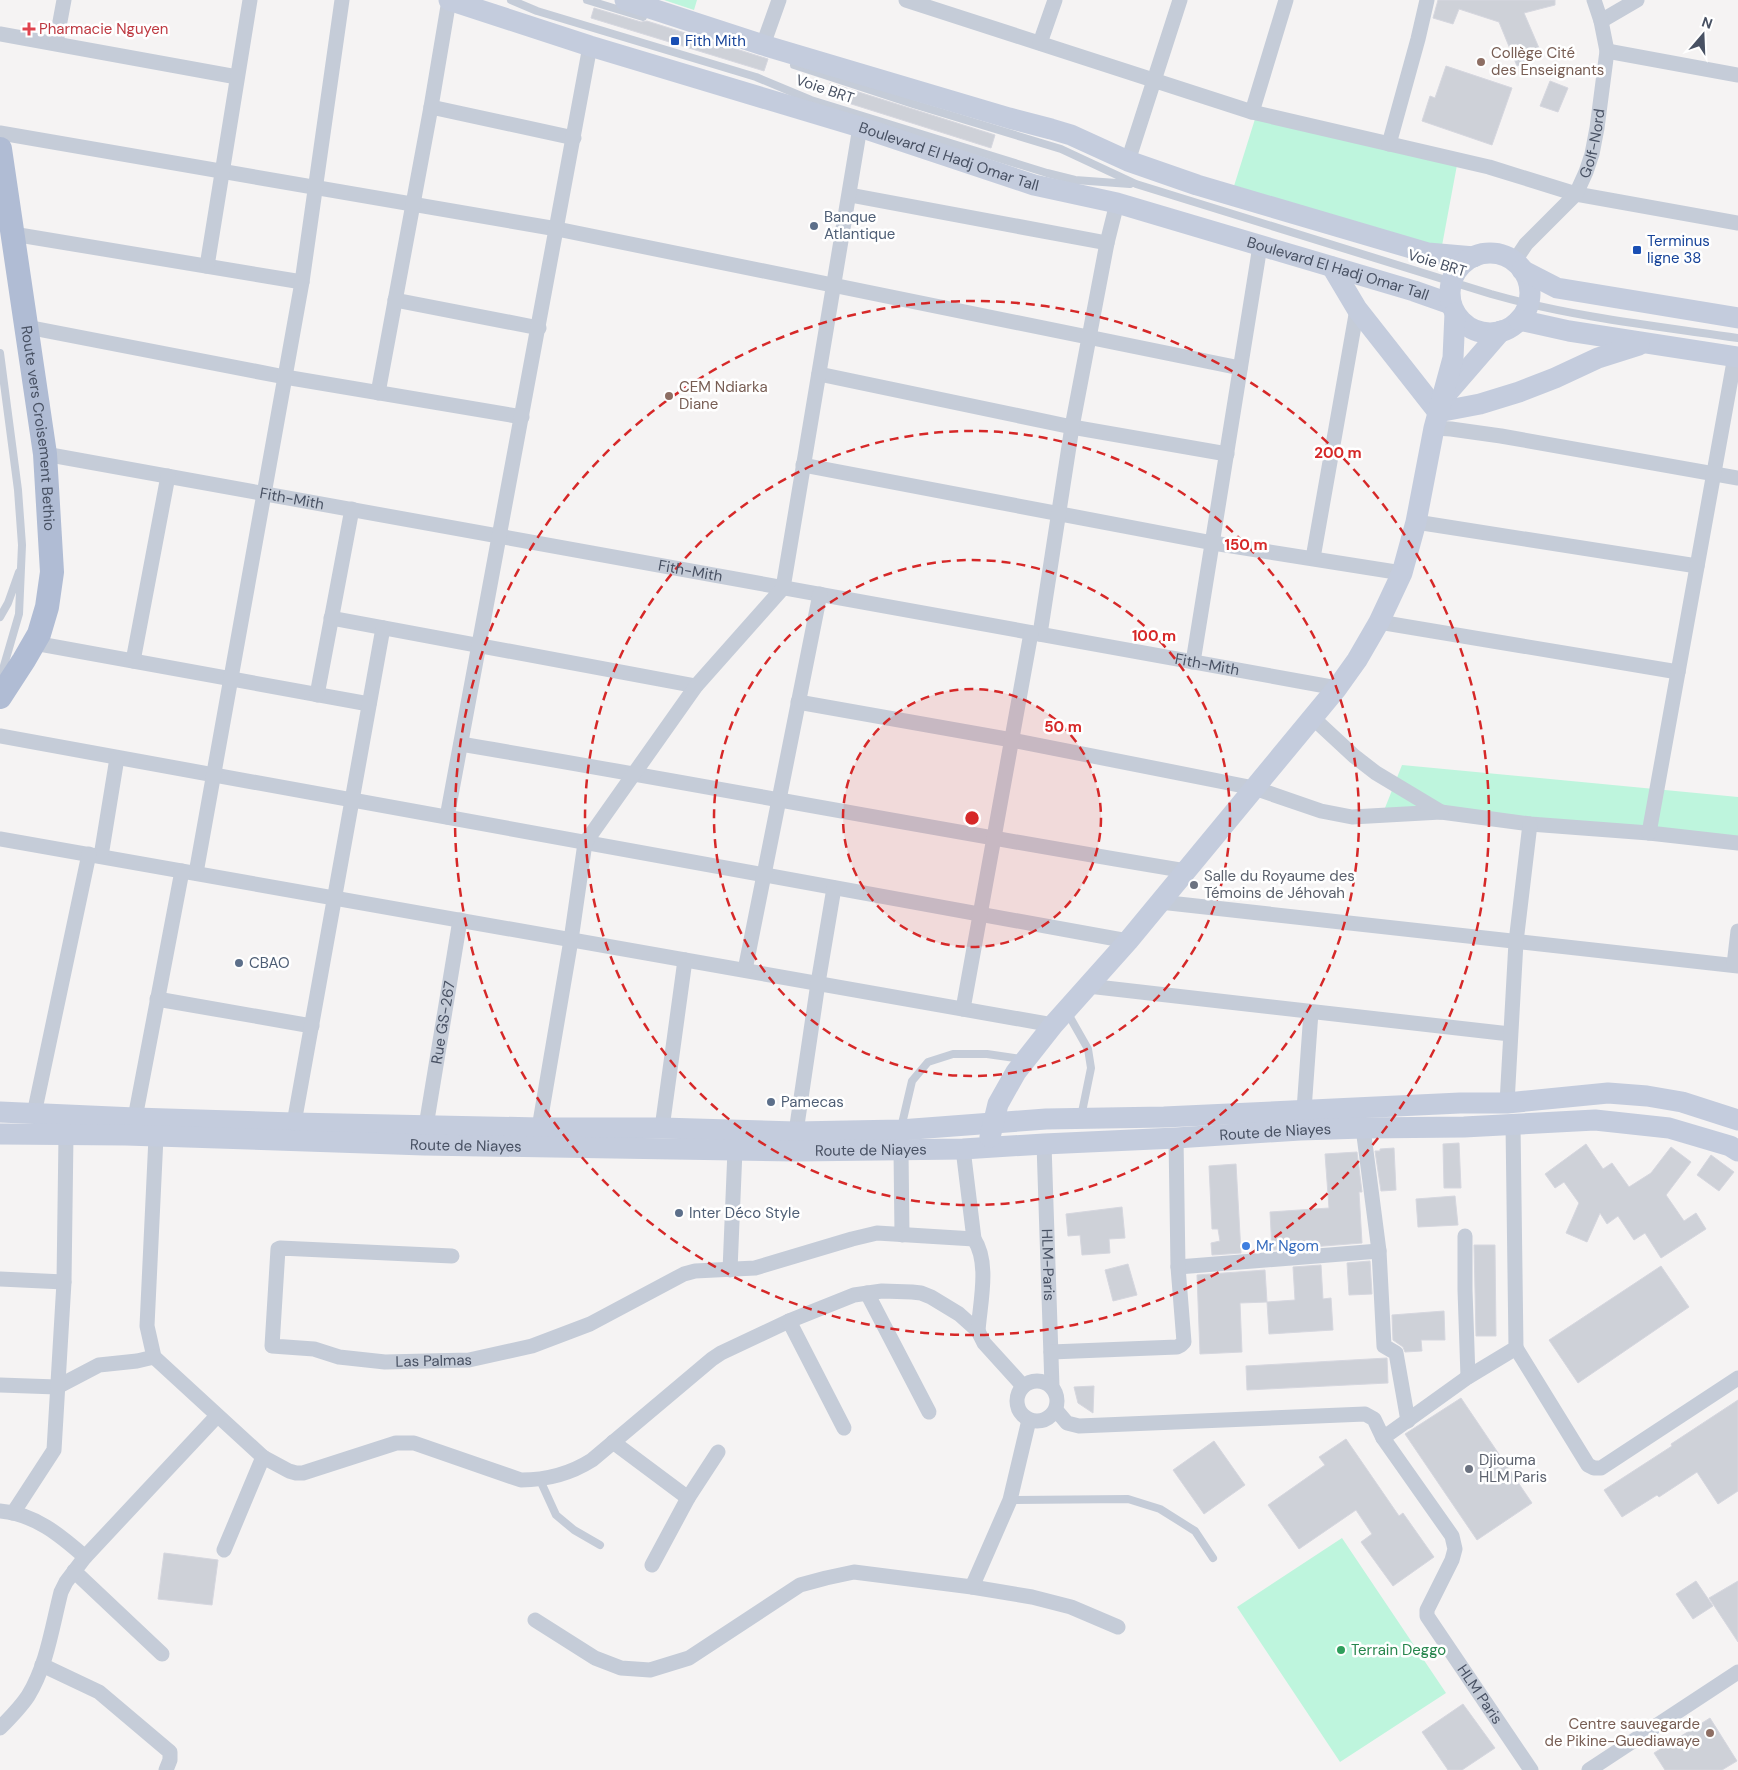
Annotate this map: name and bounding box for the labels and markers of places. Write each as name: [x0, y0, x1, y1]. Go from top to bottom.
place label: Pharmacie Nguyen: [39, 19, 168, 39]
marker: Pharmacie Nguyen: [23, 23, 35, 35]
place label: Fith Mith: [685, 31, 746, 51]
marker: Fith Mith: [669, 35, 681, 47]
place label: Collège Cité des Enseignants: [1491, 43, 1604, 80]
marker: Collège Cité des Enseignants: [1475, 56, 1487, 68]
place label: Banque Atlantique: [824, 207, 895, 244]
marker: Banque Atlantique: [808, 220, 820, 232]
place label: Terminus ligne 38: [1647, 231, 1710, 268]
marker: Terminus ligne 38: [1631, 244, 1643, 256]
place label: CEM Ndiarka Diane: [679, 377, 768, 414]
marker: CEM Ndiarka Diane: [663, 390, 675, 402]
centre of rings: [963, 809, 981, 827]
place label: Salle du Royaume des Témoins de Jéhovah: [1204, 866, 1355, 903]
marker: Salle du Royaume des Témoins de Jéhovah: [1188, 879, 1200, 891]
place label: CBAO: [249, 953, 290, 973]
marker: CBAO: [233, 957, 245, 969]
place label: Pamecas: [781, 1092, 844, 1112]
marker: Pamecas: [765, 1096, 777, 1108]
place label: Inter Déco Style: [689, 1203, 800, 1223]
marker: Inter Déco Style: [673, 1207, 685, 1219]
place label: Mr Ngom: [1256, 1236, 1319, 1256]
marker: Mr Ngom: [1240, 1240, 1252, 1252]
place label: Djiouma HLM Paris: [1479, 1450, 1547, 1487]
marker: Djiouma HLM Paris: [1463, 1463, 1475, 1475]
place label: Terrain Deggo: [1351, 1640, 1446, 1660]
marker: Terrain Deggo: [1335, 1644, 1347, 1656]
place label: Centre sauvegarde de Pikine-Guediawaye: [1545, 1714, 1700, 1751]
marker: Centre sauvegarde de Pikine-Guediawaye: [1704, 1727, 1716, 1739]

